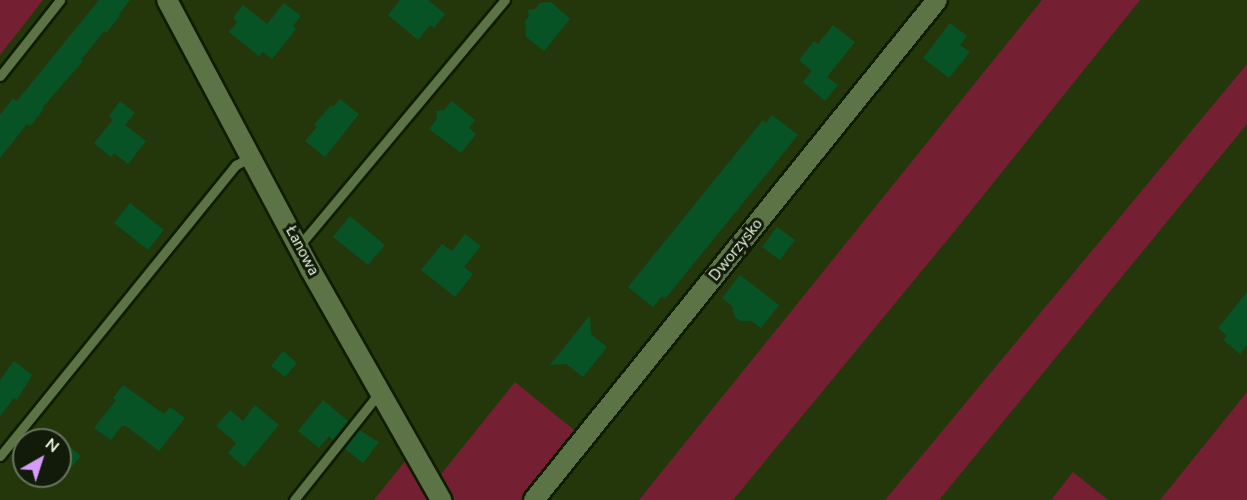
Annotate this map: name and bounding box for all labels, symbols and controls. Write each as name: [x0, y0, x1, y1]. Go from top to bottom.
street label: Dworzysko: [706, 215, 766, 285]
street label: Łanowa: [282, 223, 322, 279]
north arrow: [12, 428, 72, 488]
text: N: [40, 433, 64, 458]

